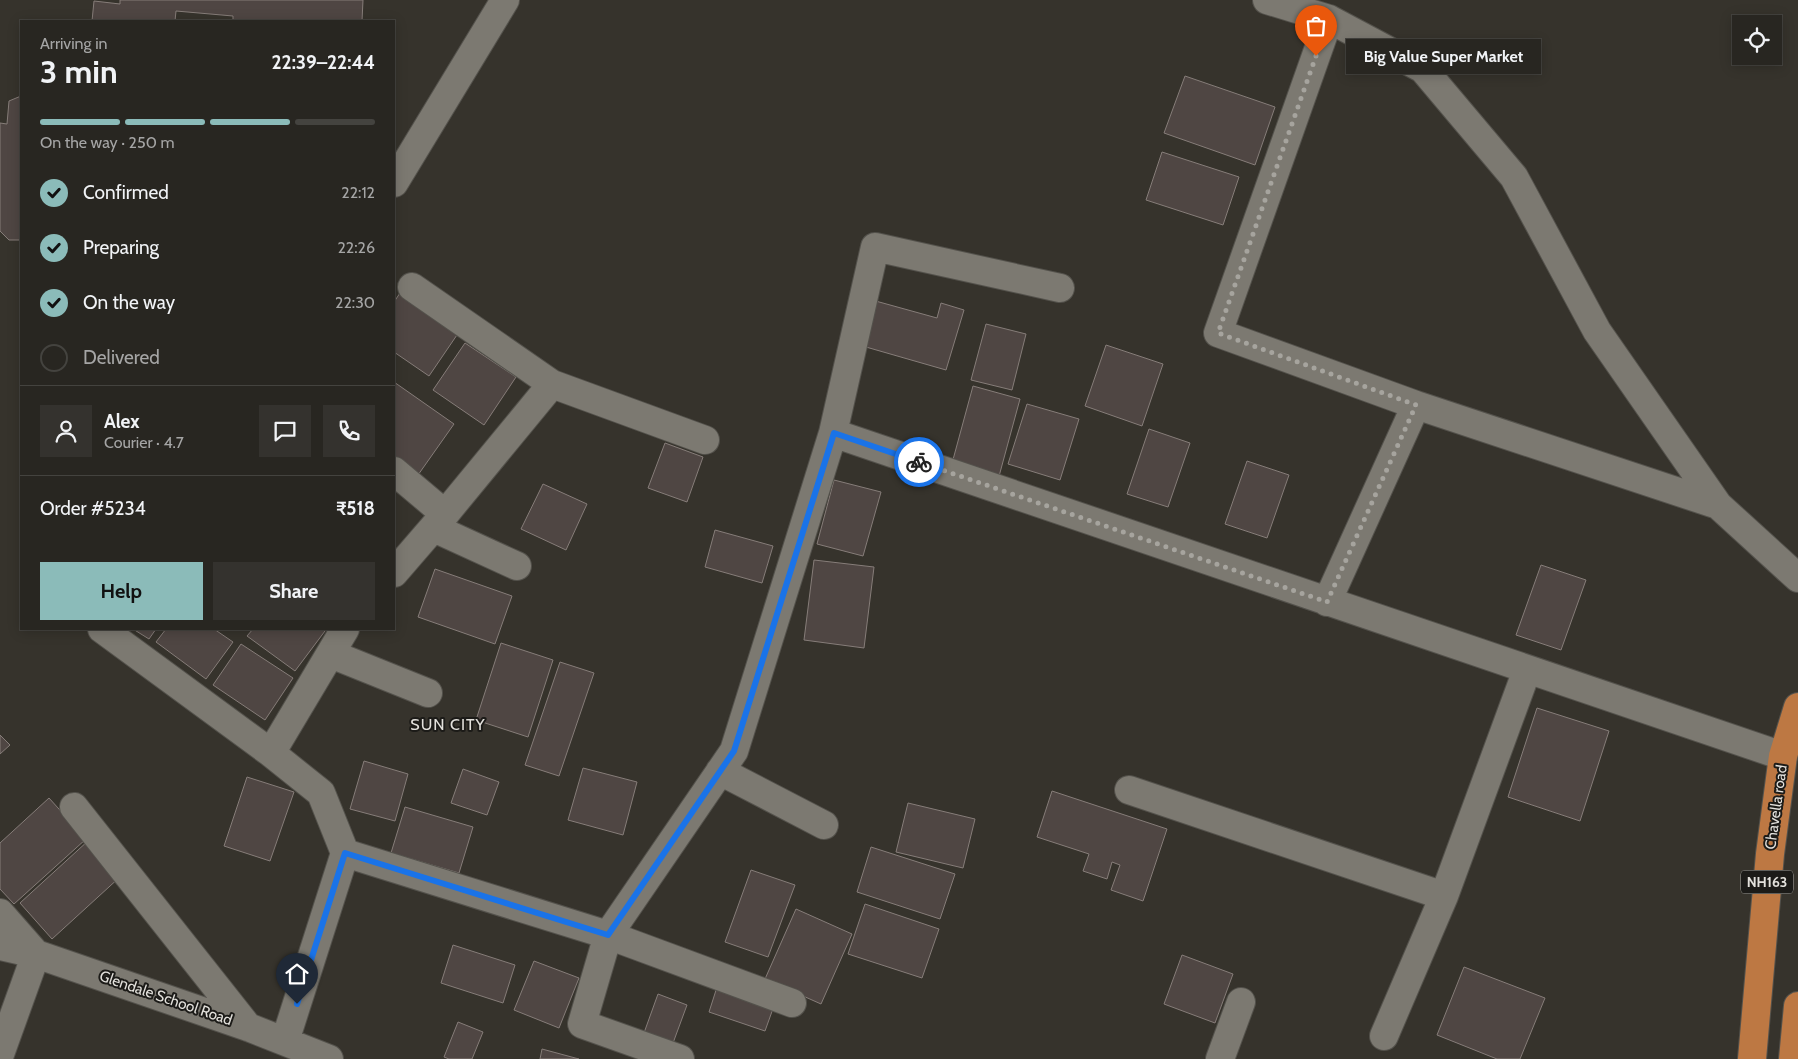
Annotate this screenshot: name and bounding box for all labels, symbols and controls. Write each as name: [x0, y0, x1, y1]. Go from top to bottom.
pin: [1295, 5, 1337, 56]
icon: bag: [1302, 12, 1330, 40]
map controls: [1732, 15, 1782, 65]
button: locate: [1732, 15, 1782, 65]
text: Arriving in: [40, 34, 107, 53]
callout: Big Value Super Market: [1346, 38, 1541, 74]
text: Big Value Super Market: [1364, 47, 1523, 66]
text: 22:39–22:44: [272, 51, 375, 74]
text: 3 min: [40, 52, 118, 91]
text: On the way · 250 m: [40, 133, 174, 152]
icon: check: [40, 179, 68, 207]
text: Confirmed: [83, 181, 169, 204]
text: 22:12: [341, 183, 375, 202]
icon: check: [40, 234, 68, 262]
text: Preparing: [83, 236, 159, 259]
text: 22:26: [337, 238, 375, 257]
icon: check: [40, 289, 68, 317]
text: On the way: [83, 291, 175, 314]
text: 22:30: [335, 293, 375, 312]
text: Delivered: [83, 346, 160, 369]
button: person: [40, 405, 92, 457]
button: chat: [259, 405, 311, 457]
button: phone: [323, 405, 375, 457]
text: Alex: [104, 410, 140, 433]
text: Courier · 4.7: [104, 433, 184, 452]
courier: [894, 437, 944, 487]
icon: bike: [905, 448, 933, 476]
text: Order #5234: [40, 497, 146, 520]
text: ₹518: [336, 497, 375, 520]
button: Help: [40, 562, 203, 620]
button: Share: [213, 562, 375, 620]
district label: SUN CITY: [410, 715, 486, 734]
street label: Chavella road: [1761, 764, 1791, 850]
road number: NH163: [1741, 870, 1793, 894]
pin: [276, 953, 318, 1004]
icon: home: [283, 960, 311, 988]
street label: Glendale School Road: [97, 967, 235, 1029]

